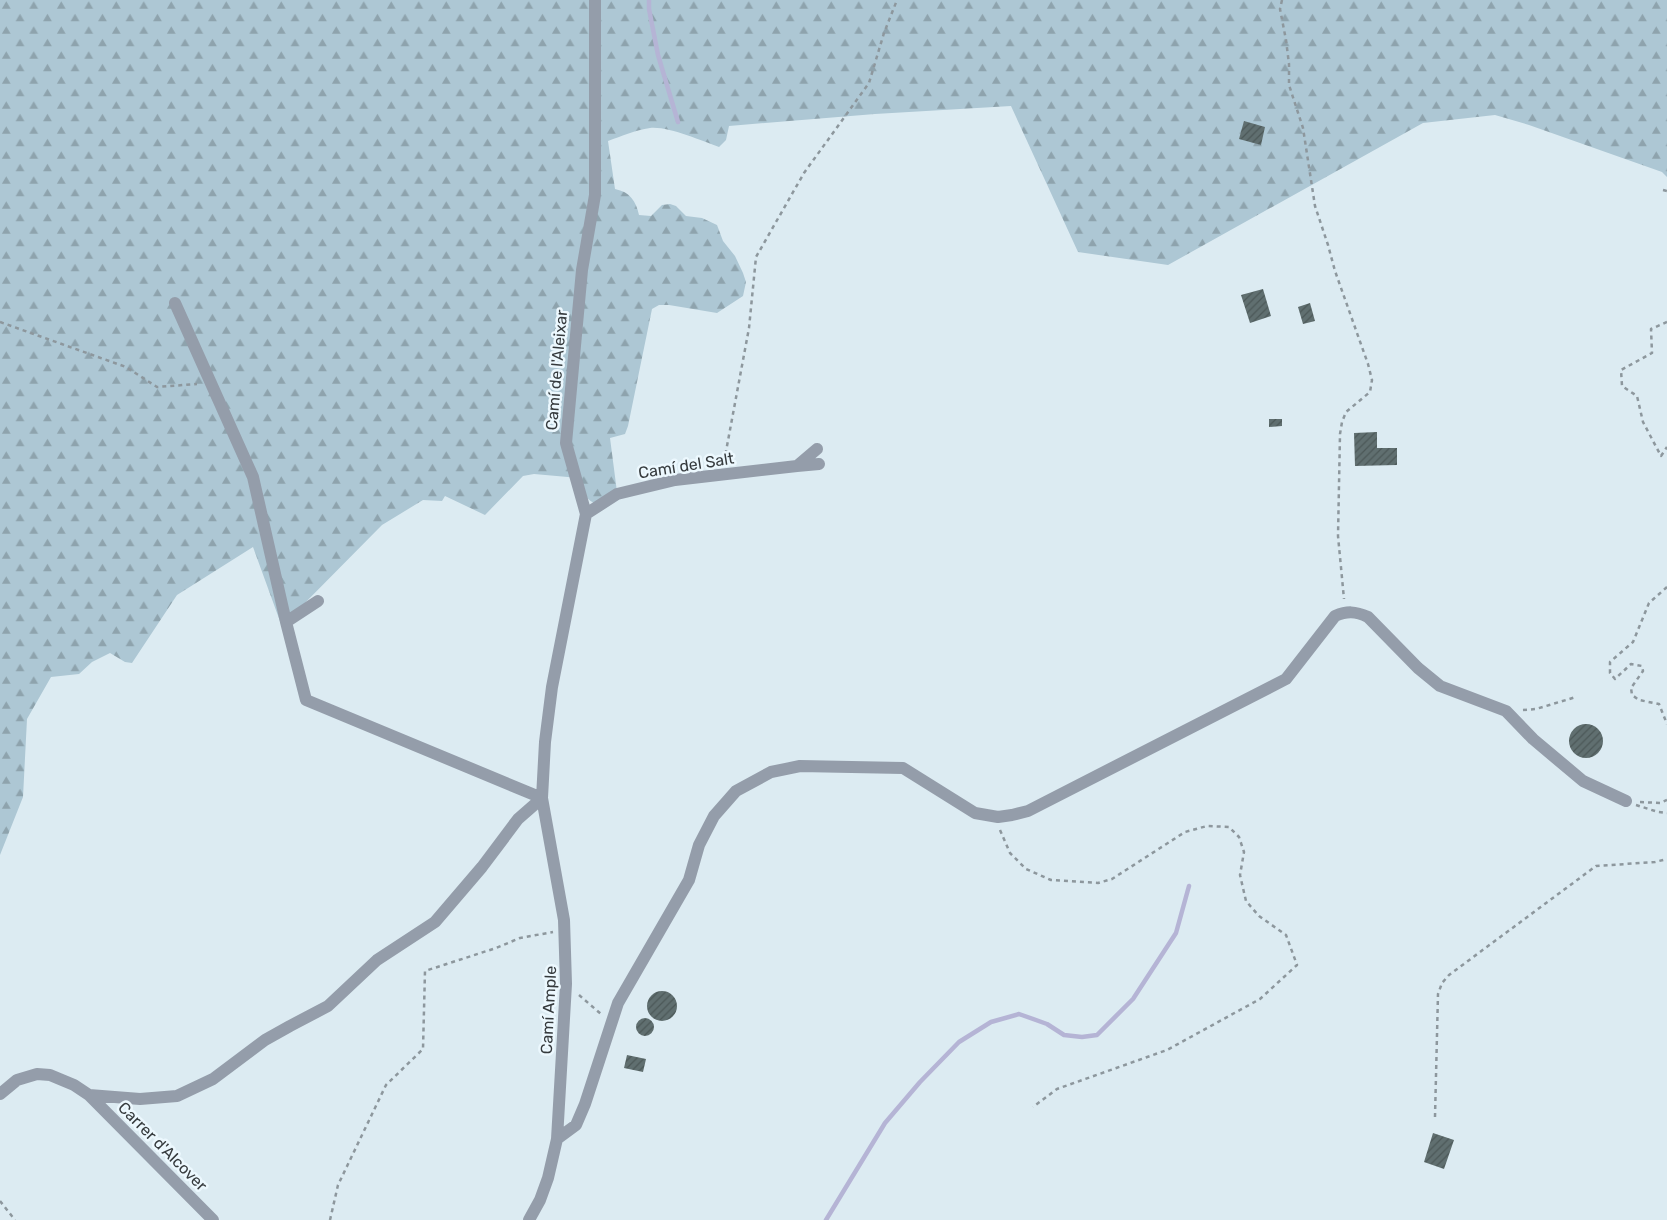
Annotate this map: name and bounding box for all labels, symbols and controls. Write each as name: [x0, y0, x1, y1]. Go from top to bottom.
street label: Camí de l'Aleixar: [542, 309, 571, 431]
street label: Camí del Salt: [637, 449, 735, 482]
street label: Camí Ample: [537, 965, 560, 1055]
street label: Carrer d'Alcover: [114, 1098, 211, 1195]

